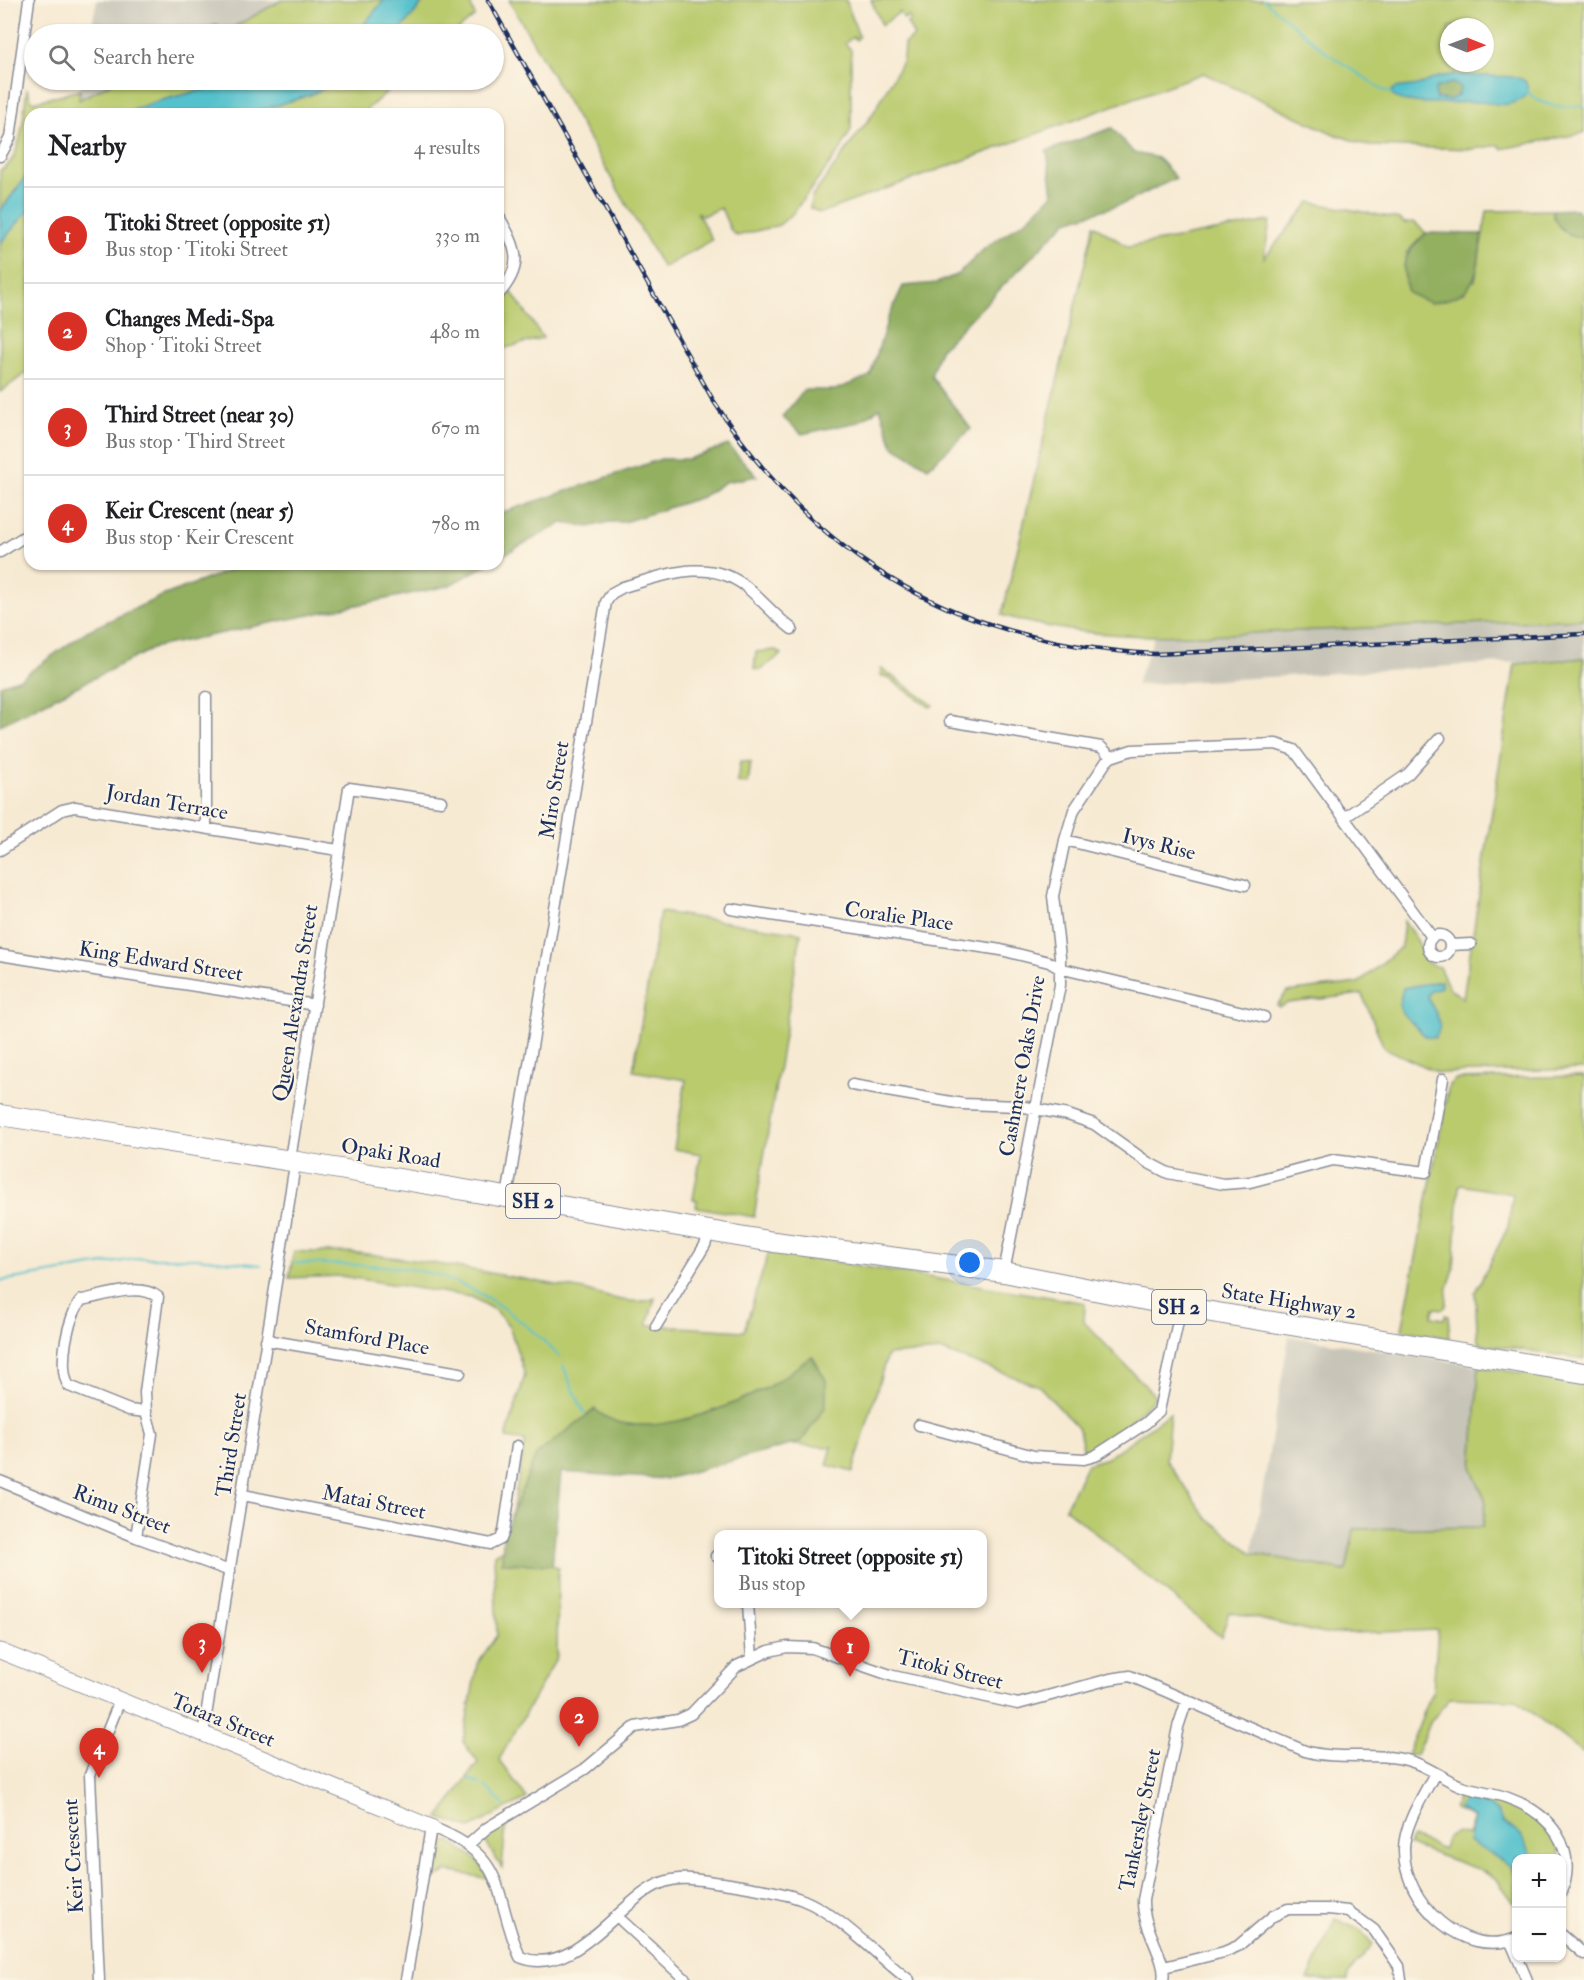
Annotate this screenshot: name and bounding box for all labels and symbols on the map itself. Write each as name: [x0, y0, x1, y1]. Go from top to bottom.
north arrow: [1440, 18, 1494, 72]
street label: Miro Street: [533, 739, 576, 841]
street label: Jordan Terrace: [103, 778, 230, 827]
street label: Ivys Rise: [1119, 822, 1199, 867]
street label: Coralie Place: [843, 896, 955, 938]
street label: Queen Alexandra Street: [267, 902, 324, 1104]
street label: King Edward Street: [77, 935, 245, 988]
street label: Cashmere Oaks Drive: [993, 973, 1052, 1159]
street label: Opaki Road: [339, 1132, 443, 1175]
road number: SH 2: [506, 1184, 560, 1218]
your location: [955, 1248, 984, 1277]
street label: State Highway 2: [1219, 1277, 1359, 1326]
road number: SH 2: [1152, 1290, 1206, 1324]
street label: Stamford Place: [302, 1313, 432, 1362]
street label: Third Street: [210, 1391, 253, 1499]
street label: Rimu Street: [69, 1478, 175, 1541]
street label: Matai Street: [320, 1479, 428, 1526]
pin: 3: [182, 1624, 222, 1673]
pin: 1: [830, 1628, 870, 1677]
street label: Titoki Street: [894, 1643, 1006, 1696]
street label: Totara Street: [167, 1687, 279, 1754]
pin: 2: [560, 1698, 598, 1747]
pin: 4: [80, 1728, 118, 1778]
street label: Tankersley Street: [1113, 1746, 1168, 1894]
street label: Keir Crescent: [57, 1798, 90, 1914]

